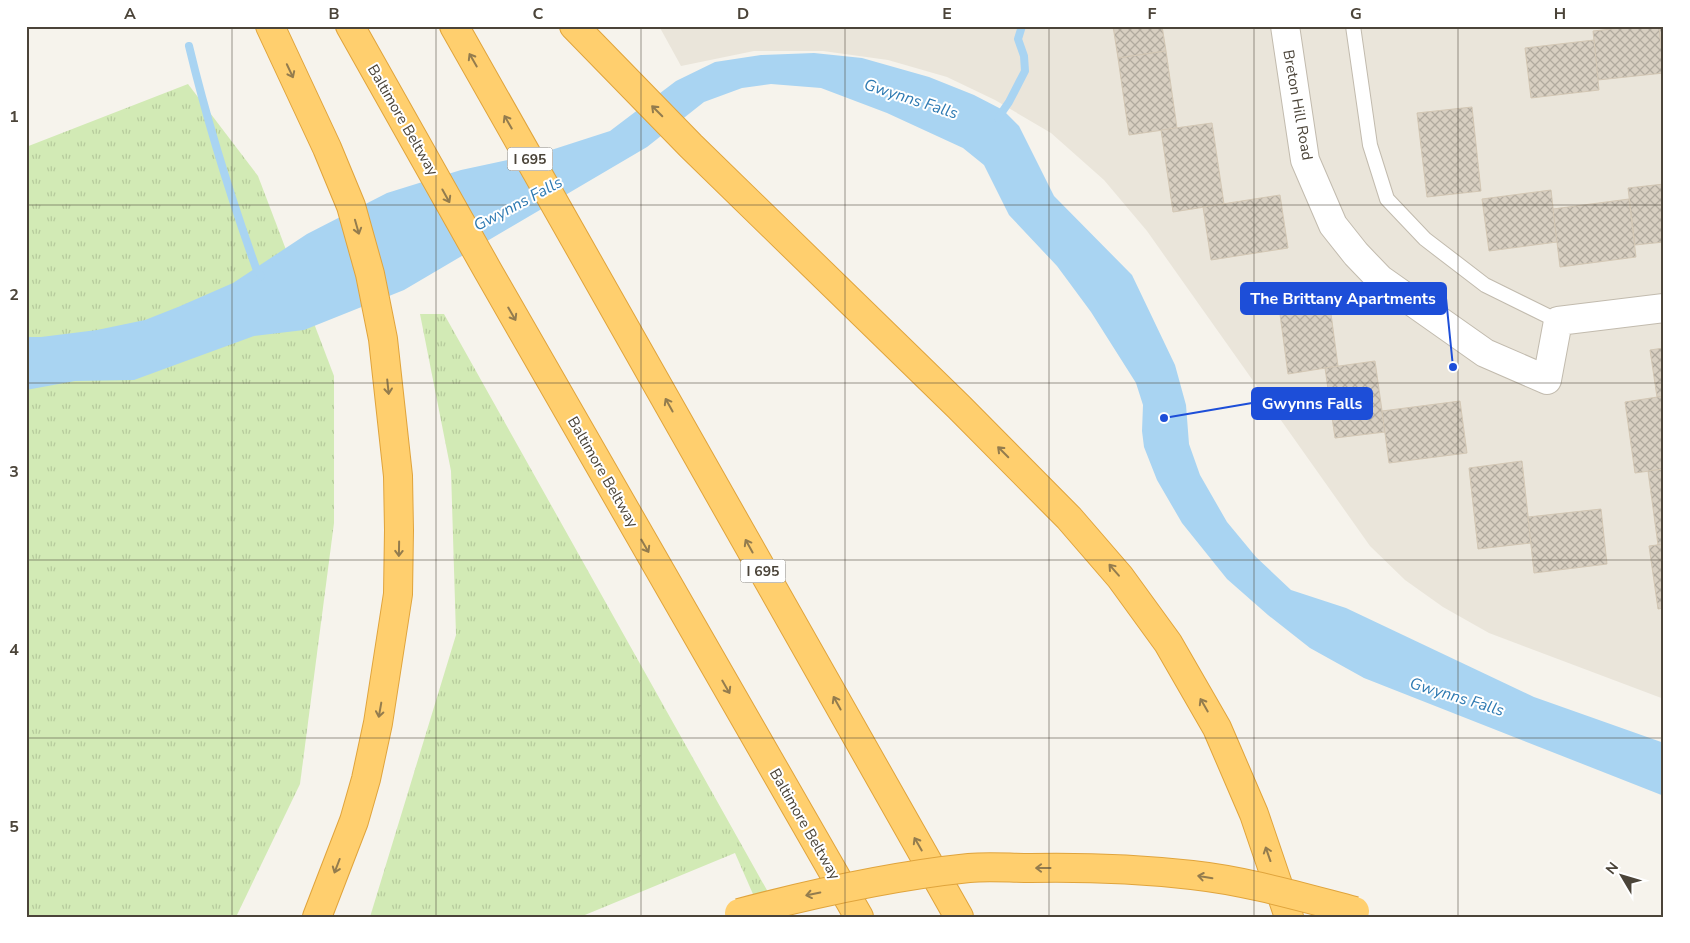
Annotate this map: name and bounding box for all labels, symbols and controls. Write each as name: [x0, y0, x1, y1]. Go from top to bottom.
text: A: [124, 3, 136, 25]
text: B: [328, 3, 340, 25]
text: C: [533, 3, 544, 25]
text: D: [737, 3, 749, 25]
text: E: [942, 3, 952, 25]
text: F: [1148, 3, 1157, 25]
text: G: [1350, 3, 1362, 25]
text: H: [1554, 3, 1566, 25]
street label: Breton Hill Road: [1278, 48, 1318, 162]
one-way arrow: [467, 53, 477, 68]
street label: Baltimore Beltway: [363, 61, 443, 179]
one-way arrow: [286, 63, 295, 78]
water label: Gwynns Falls: [861, 73, 961, 125]
one-way arrow: [651, 105, 663, 117]
text: 1: [9, 106, 19, 128]
one-way arrow: [503, 115, 512, 130]
road number: I 695: [508, 148, 552, 170]
water label: Gwynns Falls: [470, 171, 567, 237]
one-way arrow: [441, 188, 451, 203]
one-way arrow: [353, 219, 362, 235]
callout: The Brittany Apartments: [1241, 283, 1446, 314]
text: 2: [9, 284, 19, 306]
text: The Brittany Apartments: [1250, 288, 1436, 310]
one-way arrow: [508, 306, 518, 320]
one-way arrow: [384, 379, 393, 395]
callout: Gwynns Falls: [1252, 388, 1372, 419]
text: Gwynns Falls: [1262, 393, 1363, 415]
one-way arrow: [663, 398, 673, 412]
street label: Baltimore Beltway: [563, 413, 643, 531]
one-way arrow: [997, 445, 1009, 458]
text: 3: [9, 461, 19, 483]
one-way arrow: [641, 538, 651, 552]
one-way arrow: [394, 540, 404, 557]
one-way arrow: [743, 540, 753, 554]
road number: I 695: [740, 560, 786, 582]
one-way arrow: [1108, 564, 1120, 577]
text: 4: [9, 639, 19, 661]
water label: Gwynns Falls: [1407, 672, 1507, 722]
one-way arrow: [722, 679, 731, 694]
one-way arrow: [832, 696, 842, 711]
one-way arrow: [1199, 698, 1209, 713]
one-way arrow: [375, 702, 385, 718]
street label: Baltimore Beltway: [765, 765, 845, 883]
text: 5: [9, 816, 19, 838]
one-way arrow: [912, 837, 922, 852]
one-way arrow: [1263, 847, 1272, 862]
north arrow: [1598, 850, 1648, 900]
text: N: [1601, 858, 1623, 878]
one-way arrow: [331, 859, 340, 874]
one-way arrow: [1035, 863, 1052, 873]
one-way arrow: [1197, 872, 1213, 882]
one-way arrow: [805, 890, 821, 900]

